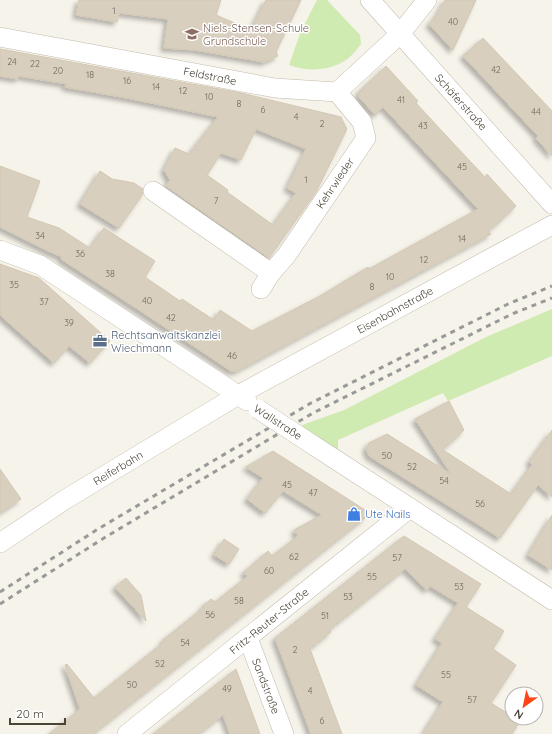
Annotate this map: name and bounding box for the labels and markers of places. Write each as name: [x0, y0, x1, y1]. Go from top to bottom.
place label: Niels-Stensen-Schule Grundschule: [203, 21, 309, 48]
school or university icon: Niels-Stensen-Schule Grundschule: [184, 26, 200, 42]
place label: Rechtsanwaltskanzlei Wiechmann: [111, 328, 220, 355]
office icon: Rechtsanwaltskanzlei Wiechmann: [92, 333, 108, 349]
shop icon: Ute Nails: [346, 506, 362, 522]
place label: Ute Nails: [365, 507, 410, 521]

